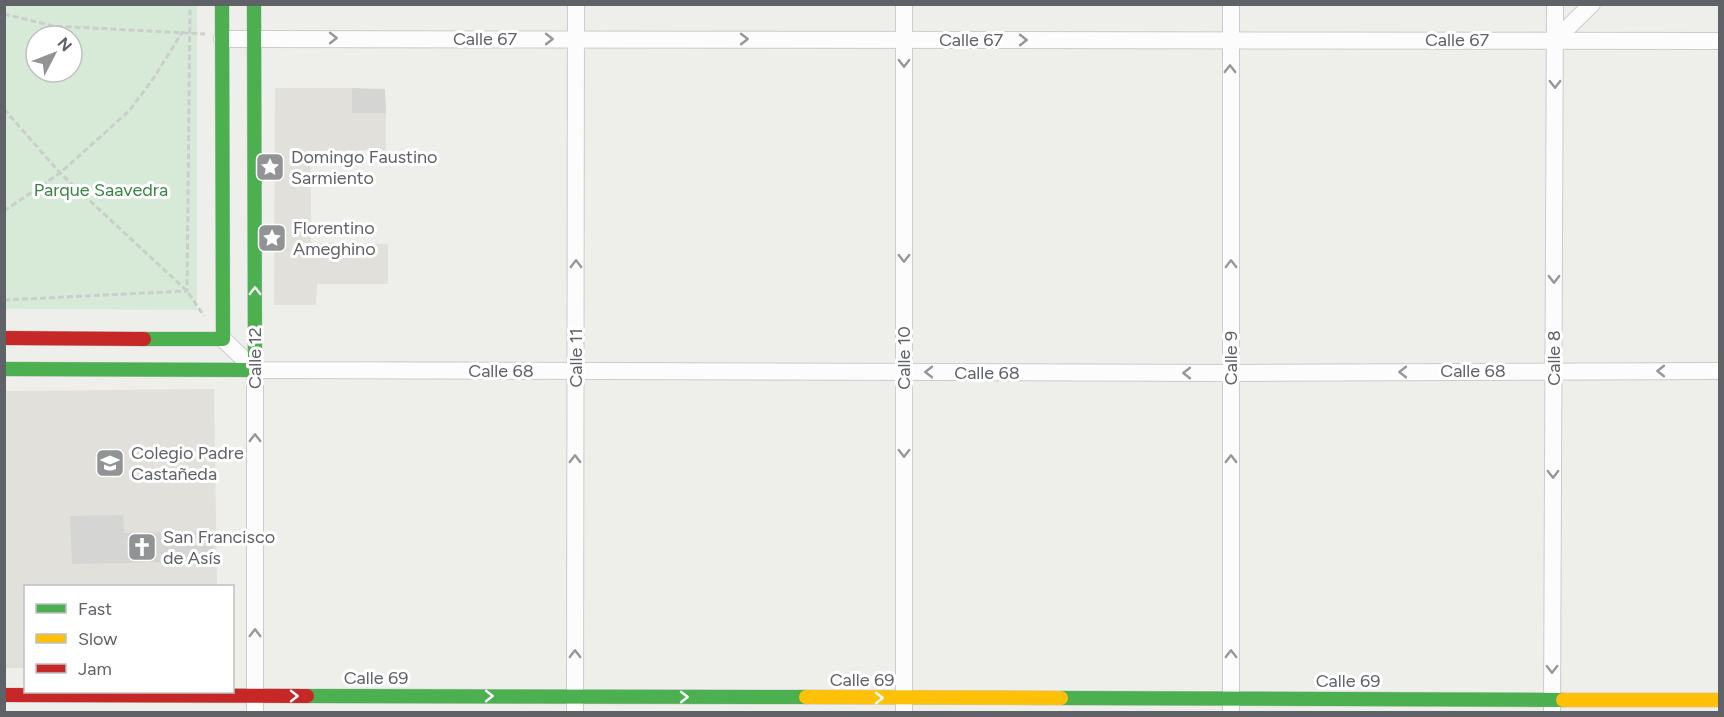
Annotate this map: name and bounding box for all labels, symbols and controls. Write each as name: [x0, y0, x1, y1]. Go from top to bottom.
north arrow: [24, 24, 84, 84]
street label: Calle 67: [453, 28, 517, 50]
street label: Calle 67: [939, 29, 1003, 51]
street label: Calle 67: [1425, 29, 1489, 51]
one-way arrow: [328, 32, 337, 44]
text: N: [54, 33, 76, 55]
one-way arrow: [544, 33, 553, 45]
one-way arrow: [739, 33, 748, 45]
one-way arrow: [1018, 34, 1027, 46]
one-way arrow: [898, 58, 910, 67]
one-way arrow: [1224, 65, 1236, 74]
one-way arrow: [1549, 79, 1561, 88]
place label: Domingo Faustino Sarmiento: [291, 146, 438, 189]
place icon: Domingo Faustino Sarmiento: [254, 151, 286, 183]
park label: Parque Saavedra: [34, 179, 168, 201]
place label: Florentino Ameghino: [293, 217, 376, 260]
place icon: Florentino Ameghino: [256, 222, 288, 254]
one-way arrow: [898, 253, 910, 262]
one-way arrow: [570, 260, 582, 269]
one-way arrow: [1225, 260, 1237, 269]
one-way arrow: [1548, 274, 1560, 283]
one-way arrow: [248, 286, 261, 295]
street label: Calle 10: [893, 326, 915, 390]
street label: Calle 12: [244, 327, 266, 389]
street label: Calle 11: [565, 328, 587, 388]
street label: Calle 8: [1543, 330, 1565, 386]
street label: Calle 9: [1220, 331, 1242, 385]
street label: Calle 68: [468, 360, 534, 382]
street label: Calle 68: [1440, 360, 1506, 382]
street label: Calle 68: [954, 362, 1020, 384]
one-way arrow: [1657, 365, 1666, 377]
one-way arrow: [925, 366, 934, 378]
one-way arrow: [1399, 366, 1408, 378]
one-way arrow: [1183, 367, 1192, 379]
one-way arrow: [249, 434, 261, 443]
place label: Colegio Padre Castañeda: [131, 442, 244, 485]
school or university icon: Colegio Padre Castañeda: [94, 447, 126, 479]
one-way arrow: [898, 448, 910, 457]
one-way arrow: [569, 455, 581, 464]
one-way arrow: [1225, 455, 1237, 464]
one-way arrow: [1547, 469, 1559, 478]
place label: San Francisco de Asís: [163, 526, 275, 569]
church icon: San Francisco de Asís: [126, 531, 158, 563]
legend: [24, 585, 234, 693]
text: Fast: [78, 598, 112, 620]
text: Slow: [78, 628, 117, 650]
one-way arrow: [249, 629, 261, 638]
one-way arrow: [569, 650, 581, 659]
one-way arrow: [1225, 650, 1237, 659]
text: Jam: [78, 658, 112, 680]
one-way arrow: [1546, 664, 1558, 673]
street label: Calle 69: [344, 667, 408, 689]
street label: Calle 69: [830, 669, 894, 691]
street label: Calle 69: [1316, 670, 1380, 692]
one-way arrow: [289, 690, 298, 702]
one-way arrow: [484, 690, 493, 702]
one-way arrow: [679, 691, 688, 703]
one-way arrow: [874, 692, 883, 704]

